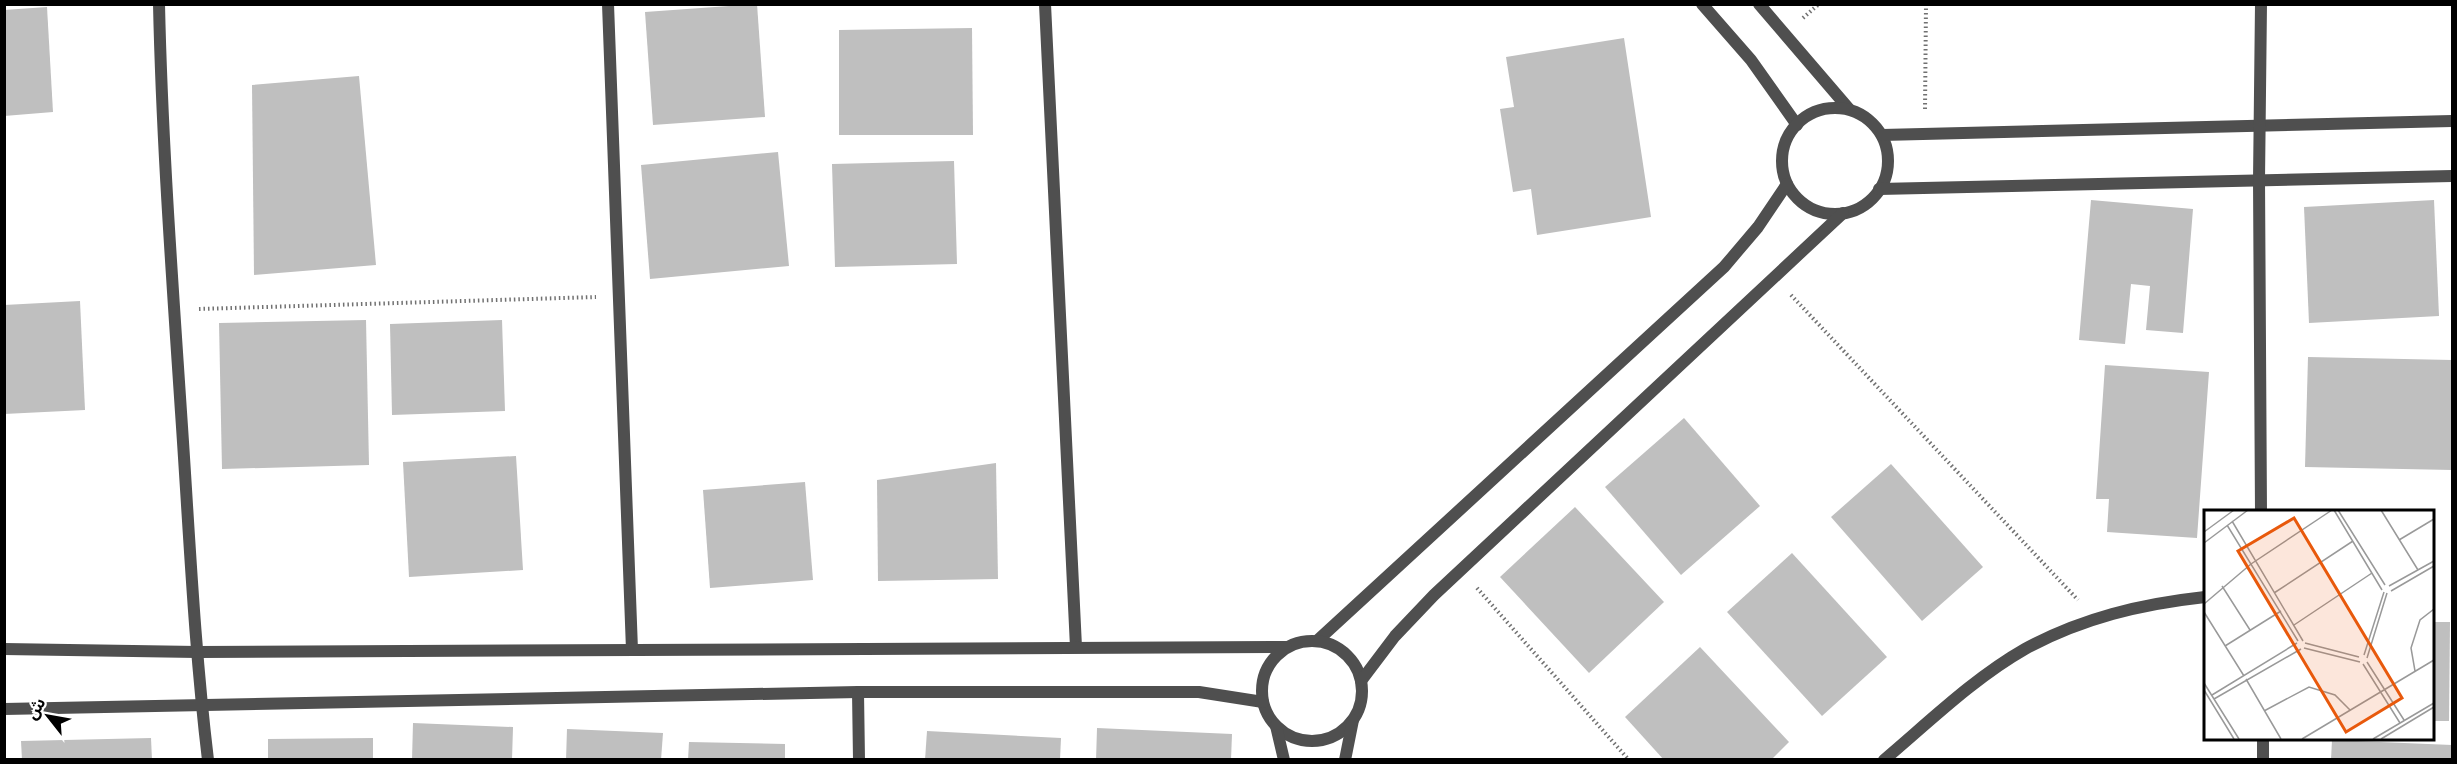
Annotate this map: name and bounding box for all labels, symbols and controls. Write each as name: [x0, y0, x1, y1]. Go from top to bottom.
inset map: [2204, 510, 2433, 740]
north arrow: [18, 686, 78, 746]
text: ش: [22, 694, 49, 723]

